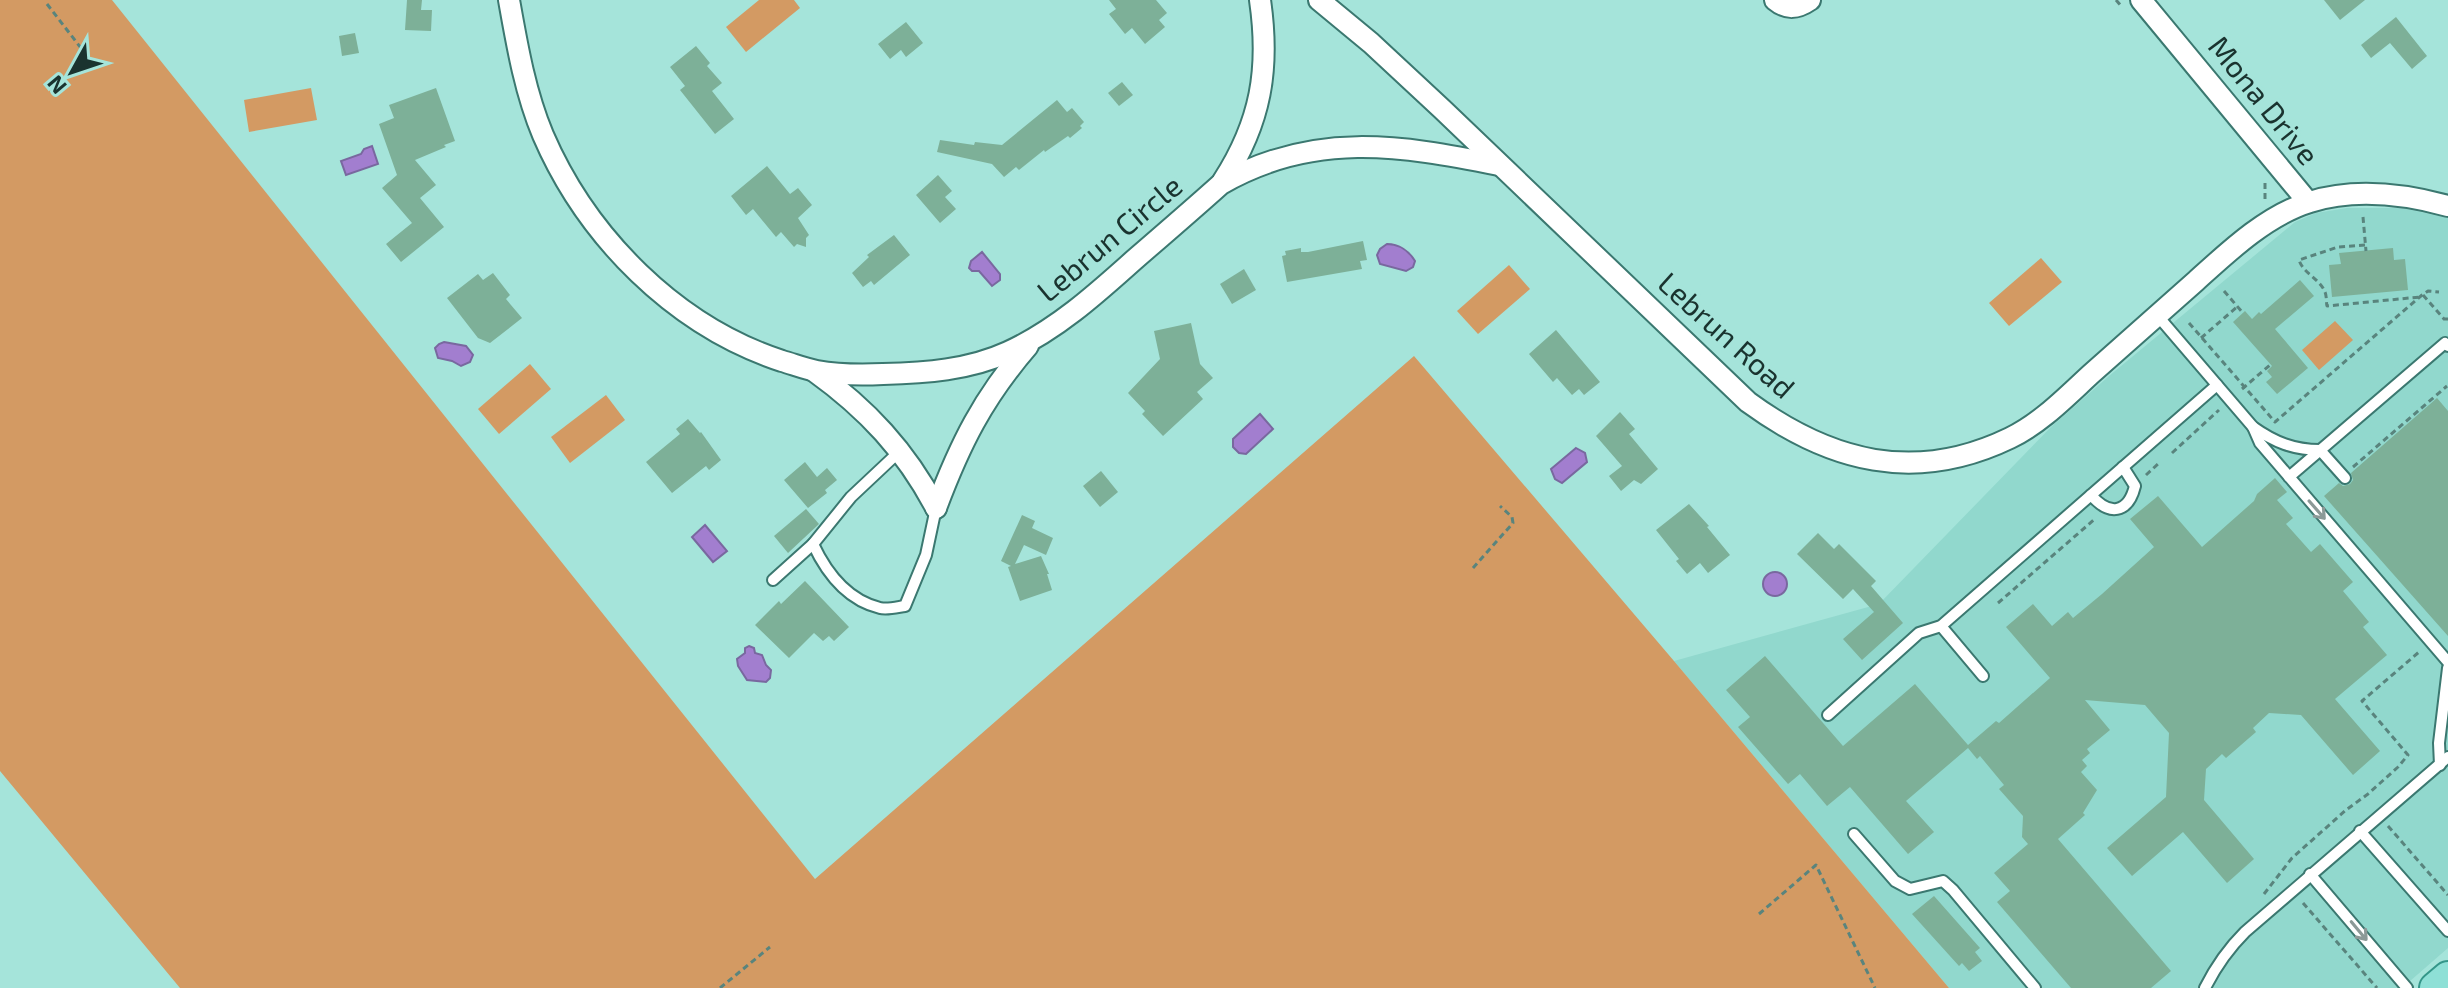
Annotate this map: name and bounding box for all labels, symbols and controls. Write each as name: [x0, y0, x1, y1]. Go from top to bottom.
street label: Mona Drive: [2202, 28, 2327, 171]
north arrow: [32, 32, 112, 112]
text: N: [41, 71, 71, 100]
street label: Lebrun Circle: [1029, 167, 1188, 308]
street label: Lebrun Road: [1652, 264, 1803, 405]
one-way arrow: [2308, 499, 2326, 519]
one-way arrow: [2350, 920, 2368, 941]

